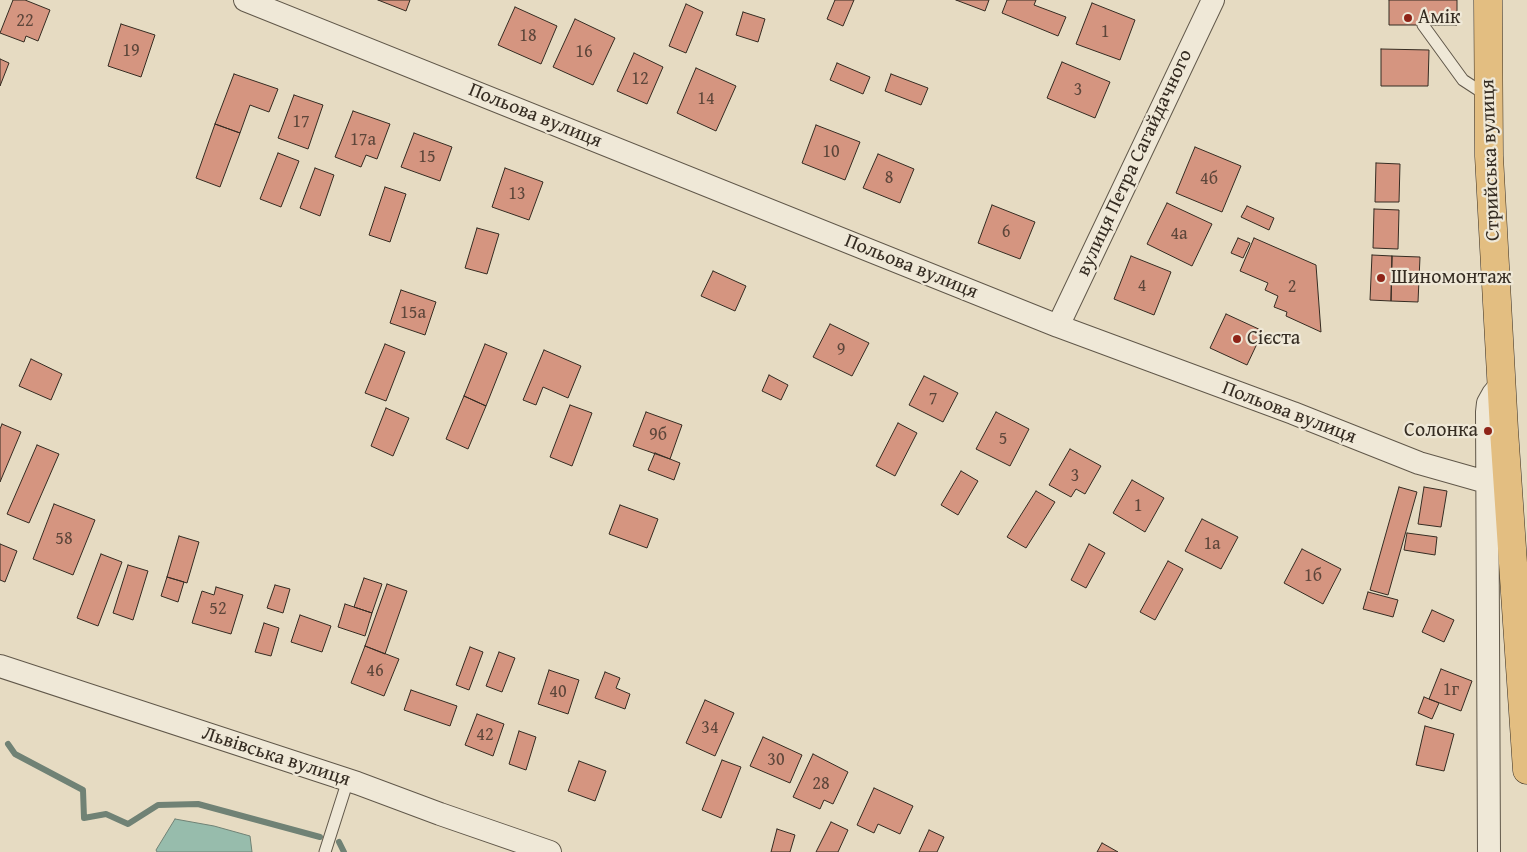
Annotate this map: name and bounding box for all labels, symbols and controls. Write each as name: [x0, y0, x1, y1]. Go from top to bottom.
place label: Амік: [1418, 6, 1460, 30]
house number: 22: [16, 10, 34, 32]
marker: Амік: [1402, 12, 1414, 24]
house number: 1: [1101, 21, 1109, 43]
house number: 18: [519, 25, 537, 47]
house number: 19: [122, 40, 140, 62]
house number: 16: [575, 41, 593, 63]
street label: вулиця Петра Сагайдачного: [1072, 46, 1198, 280]
house number: 12: [631, 68, 649, 90]
street label: Польова вулиця: [465, 78, 605, 154]
house number: 3: [1074, 79, 1082, 101]
street label: Стрийська вулиця: [1476, 79, 1506, 241]
house number: 14: [697, 88, 715, 110]
house number: 17: [292, 111, 310, 133]
house number: 17а: [350, 129, 376, 151]
house number: 10: [822, 141, 840, 163]
house number: 15: [418, 146, 436, 168]
house number: 8: [885, 167, 893, 189]
house number: 4б: [1200, 168, 1218, 190]
house number: 13: [508, 183, 526, 205]
house number: 6: [1002, 221, 1010, 243]
house number: 4а: [1170, 223, 1188, 245]
street label: Польова вулиця: [841, 229, 981, 305]
place label: Шиномонтаж: [1391, 266, 1511, 290]
marker: Шиномонтаж: [1375, 272, 1387, 284]
house number: 4: [1138, 275, 1146, 297]
house number: 2: [1288, 276, 1296, 298]
house number: 15а: [400, 302, 426, 324]
place label: Сієста: [1247, 327, 1300, 351]
marker: Сієста: [1231, 333, 1243, 345]
house number: 9: [837, 339, 845, 361]
street label: Польова вулиця: [1219, 376, 1359, 450]
house number: 7: [929, 388, 937, 410]
place label: Солонка: [1404, 419, 1478, 443]
house number: 9б: [649, 424, 667, 446]
marker: Солонка: [1482, 425, 1494, 437]
house number: 5: [999, 428, 1007, 450]
house number: 3: [1071, 465, 1079, 487]
house number: 1: [1134, 495, 1142, 517]
house number: 58: [55, 528, 73, 550]
house number: 1а: [1203, 533, 1221, 555]
house number: 1б: [1304, 565, 1322, 587]
house number: 52: [209, 598, 227, 620]
house number: 46: [366, 660, 384, 682]
house number: 1г: [1443, 679, 1459, 701]
house number: 40: [549, 681, 567, 703]
house number: 34: [701, 717, 719, 739]
street label: Львівська вулиця: [199, 722, 353, 792]
house number: 42: [476, 724, 494, 746]
house number: 30: [767, 749, 785, 771]
house number: 28: [812, 773, 830, 795]

